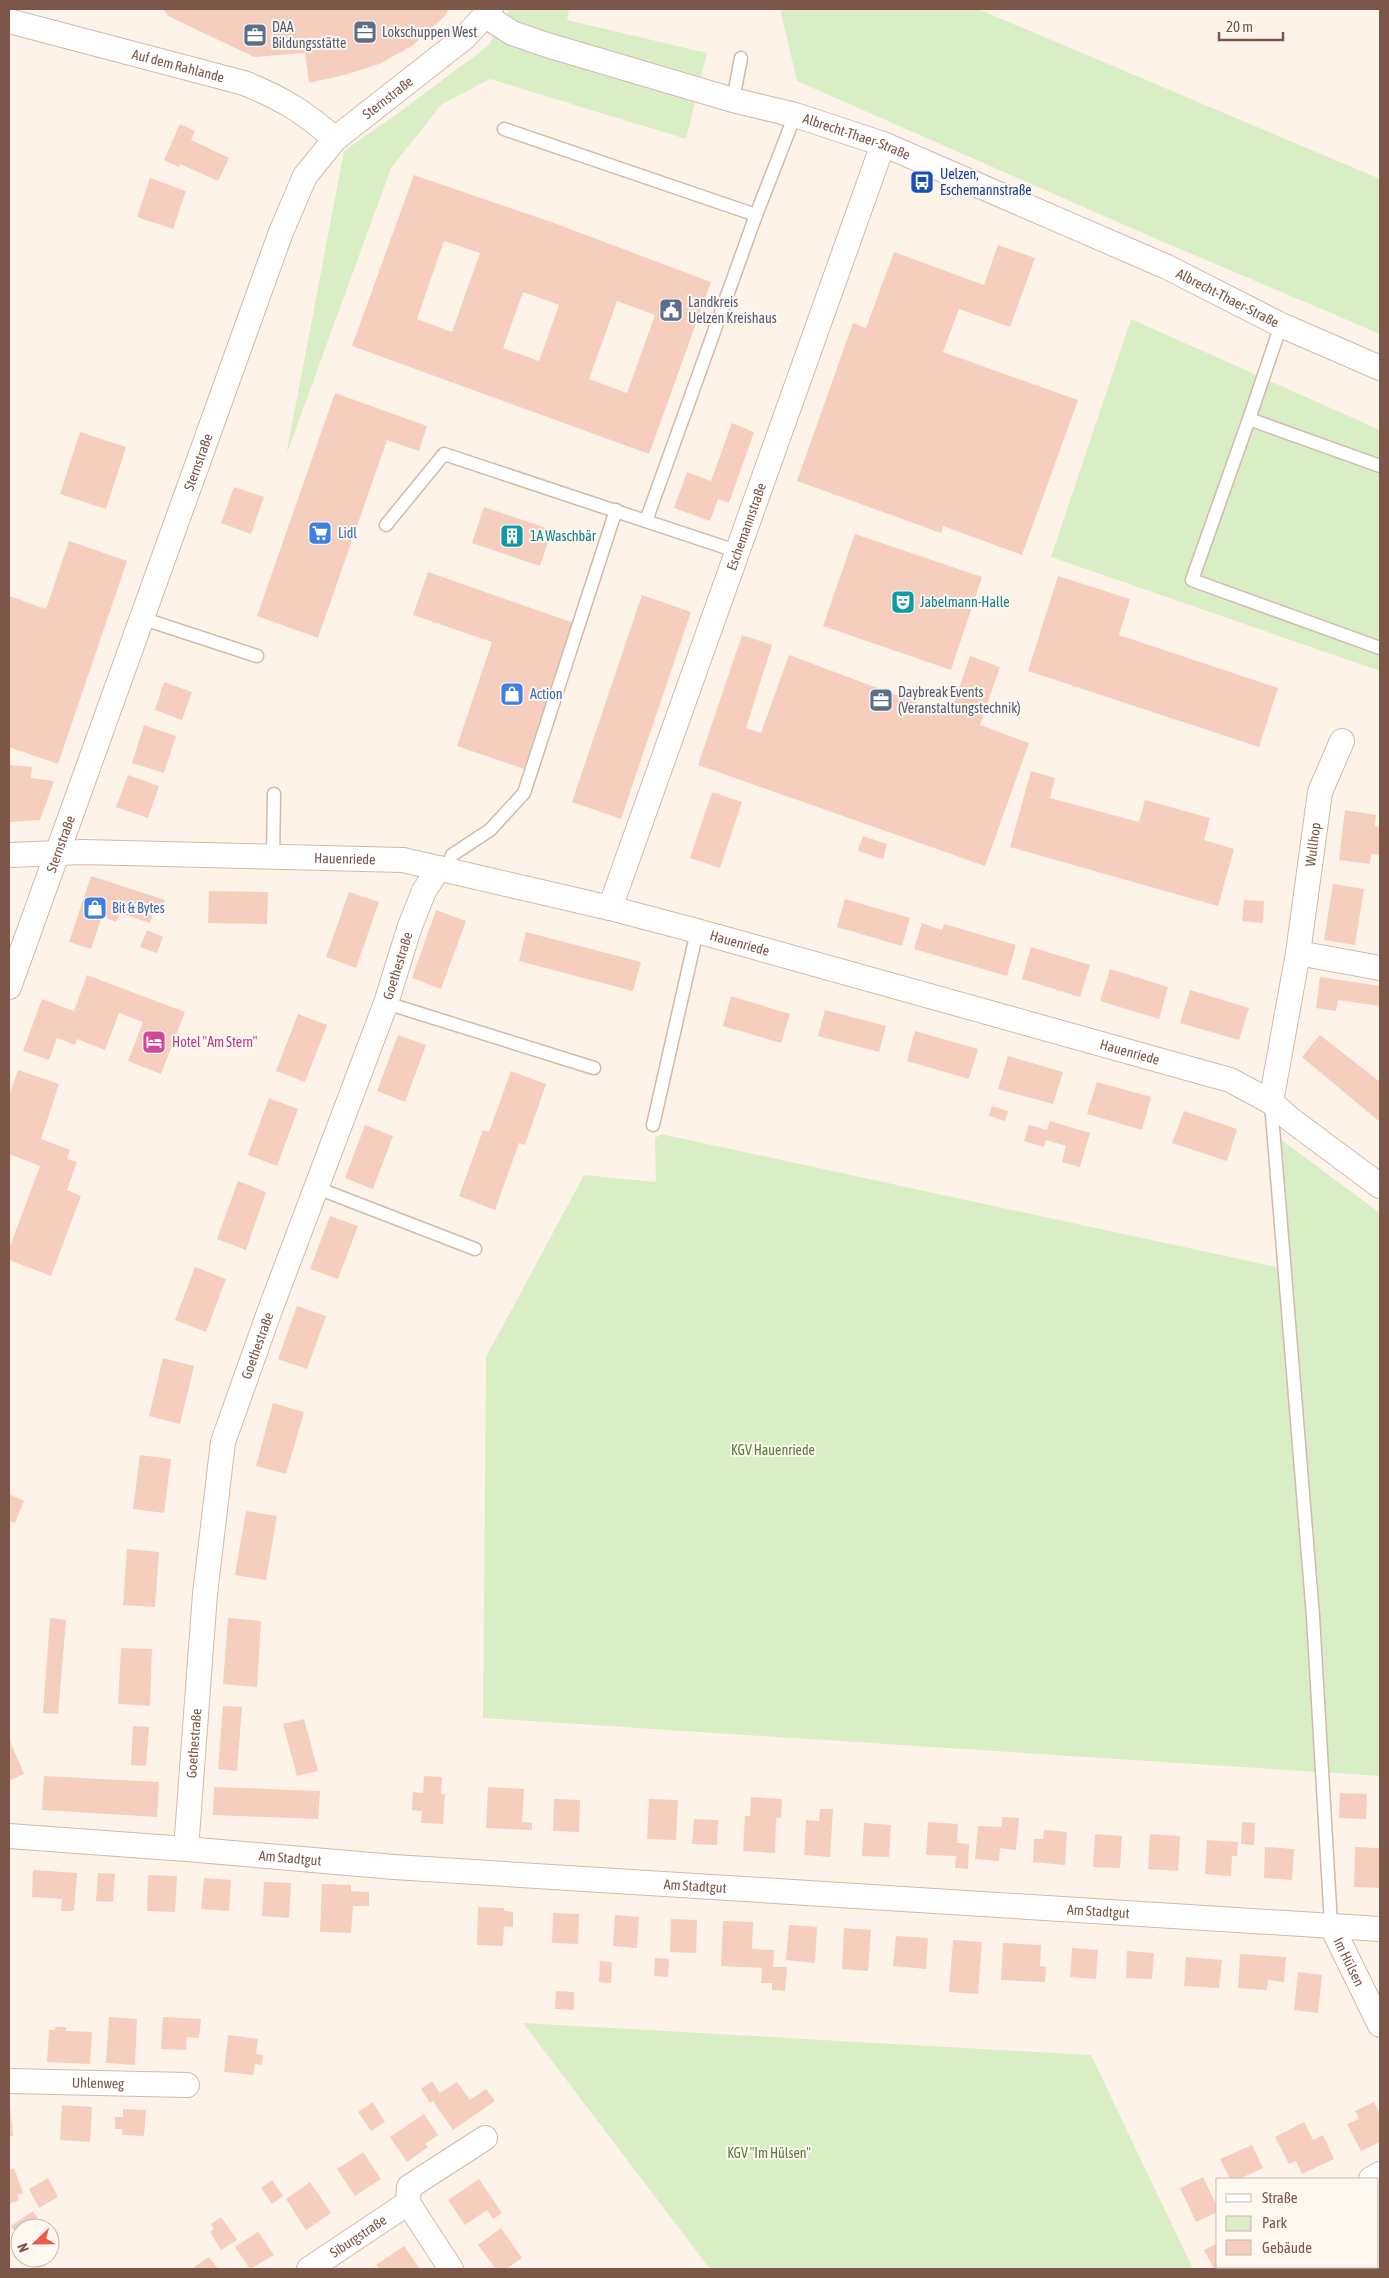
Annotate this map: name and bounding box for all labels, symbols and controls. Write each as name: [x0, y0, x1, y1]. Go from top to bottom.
scale bar: [1219, 10, 1283, 42]
text: 20 m: [1226, 18, 1253, 35]
place label: DAA Bildungsstätte: [272, 19, 346, 51]
office icon: Lokschuppen West: [352, 19, 378, 45]
office icon: DAA Bildungsstätte: [242, 22, 268, 48]
place label: Lokschuppen West: [382, 24, 477, 40]
street label: Auf dem Rahlande: [130, 46, 226, 85]
street label: Sternstraße: [359, 73, 416, 122]
street label: Albrecht-Thaer-Straße: [801, 110, 913, 163]
place label: Uelzen, Eschemannstraße: [940, 166, 1032, 198]
bus stop icon: Uelzen, Eschemannstraße: [909, 169, 935, 195]
street label: Albrecht-Thaer-Straße: [1174, 265, 1282, 331]
place label: Landkreis Uelzen Kreishaus: [688, 294, 777, 326]
public building icon: Landkreis Uelzen Kreishaus: [658, 297, 684, 323]
street label: Sternstraße: [181, 431, 216, 493]
street label: Eschemannstraße: [723, 481, 769, 573]
supermarket icon: Lidl: [307, 520, 333, 546]
building icon: 1A Waschbär: [499, 523, 525, 549]
place label: Lidl: [338, 525, 357, 541]
place label: 1A Waschbär: [530, 528, 597, 544]
theatre icon: Jabelmann-Halle: [890, 589, 916, 615]
place label: Jabelmann-Halle: [920, 594, 1010, 610]
shop icon: Action: [499, 681, 525, 707]
place label: Daybreak Events (Veranstaltungstechnik): [898, 684, 1021, 716]
place label: Action: [530, 686, 563, 702]
office icon: Daybreak Events (Veranstaltungstechnik): [868, 687, 894, 713]
street label: Sternstraße: [43, 813, 78, 875]
street label: Wullhop: [1302, 821, 1324, 867]
street label: Hauenriede: [314, 850, 376, 867]
shop icon: Bit & Bytes: [82, 895, 108, 921]
place label: Bit & Bytes: [112, 900, 165, 916]
street label: Hauenriede: [708, 927, 771, 959]
street label: Goethestraße: [380, 930, 416, 1002]
hotel icon: Hotel "Am Stern": [141, 1029, 167, 1055]
place label: Hotel "Am Stern": [172, 1034, 258, 1050]
street label: Hauenriede: [1098, 1036, 1161, 1068]
street label: Goethestraße: [238, 1310, 277, 1381]
park label: KGV Hauenriede: [731, 1442, 815, 1458]
street label: Goethestraße: [183, 1708, 204, 1779]
street label: Am Stadtgut: [258, 1847, 322, 1869]
street label: Am Stadtgut: [663, 1876, 727, 1896]
street label: Am Stadtgut: [1066, 1901, 1130, 1921]
street label: Im Hülsen: [1330, 1935, 1368, 1989]
street label: Uhlenweg: [72, 2074, 124, 2092]
park label: KGV "Im Hülsen": [727, 2145, 811, 2161]
legend: [1216, 2178, 1379, 2268]
text: Straße: [1262, 2189, 1298, 2206]
street label: Siburgstraße: [327, 2212, 389, 2261]
text: Park: [1262, 2214, 1287, 2231]
north arrow: [10, 2218, 60, 2268]
text: Gebäude: [1262, 2239, 1312, 2256]
text: N: [14, 2241, 32, 2255]

